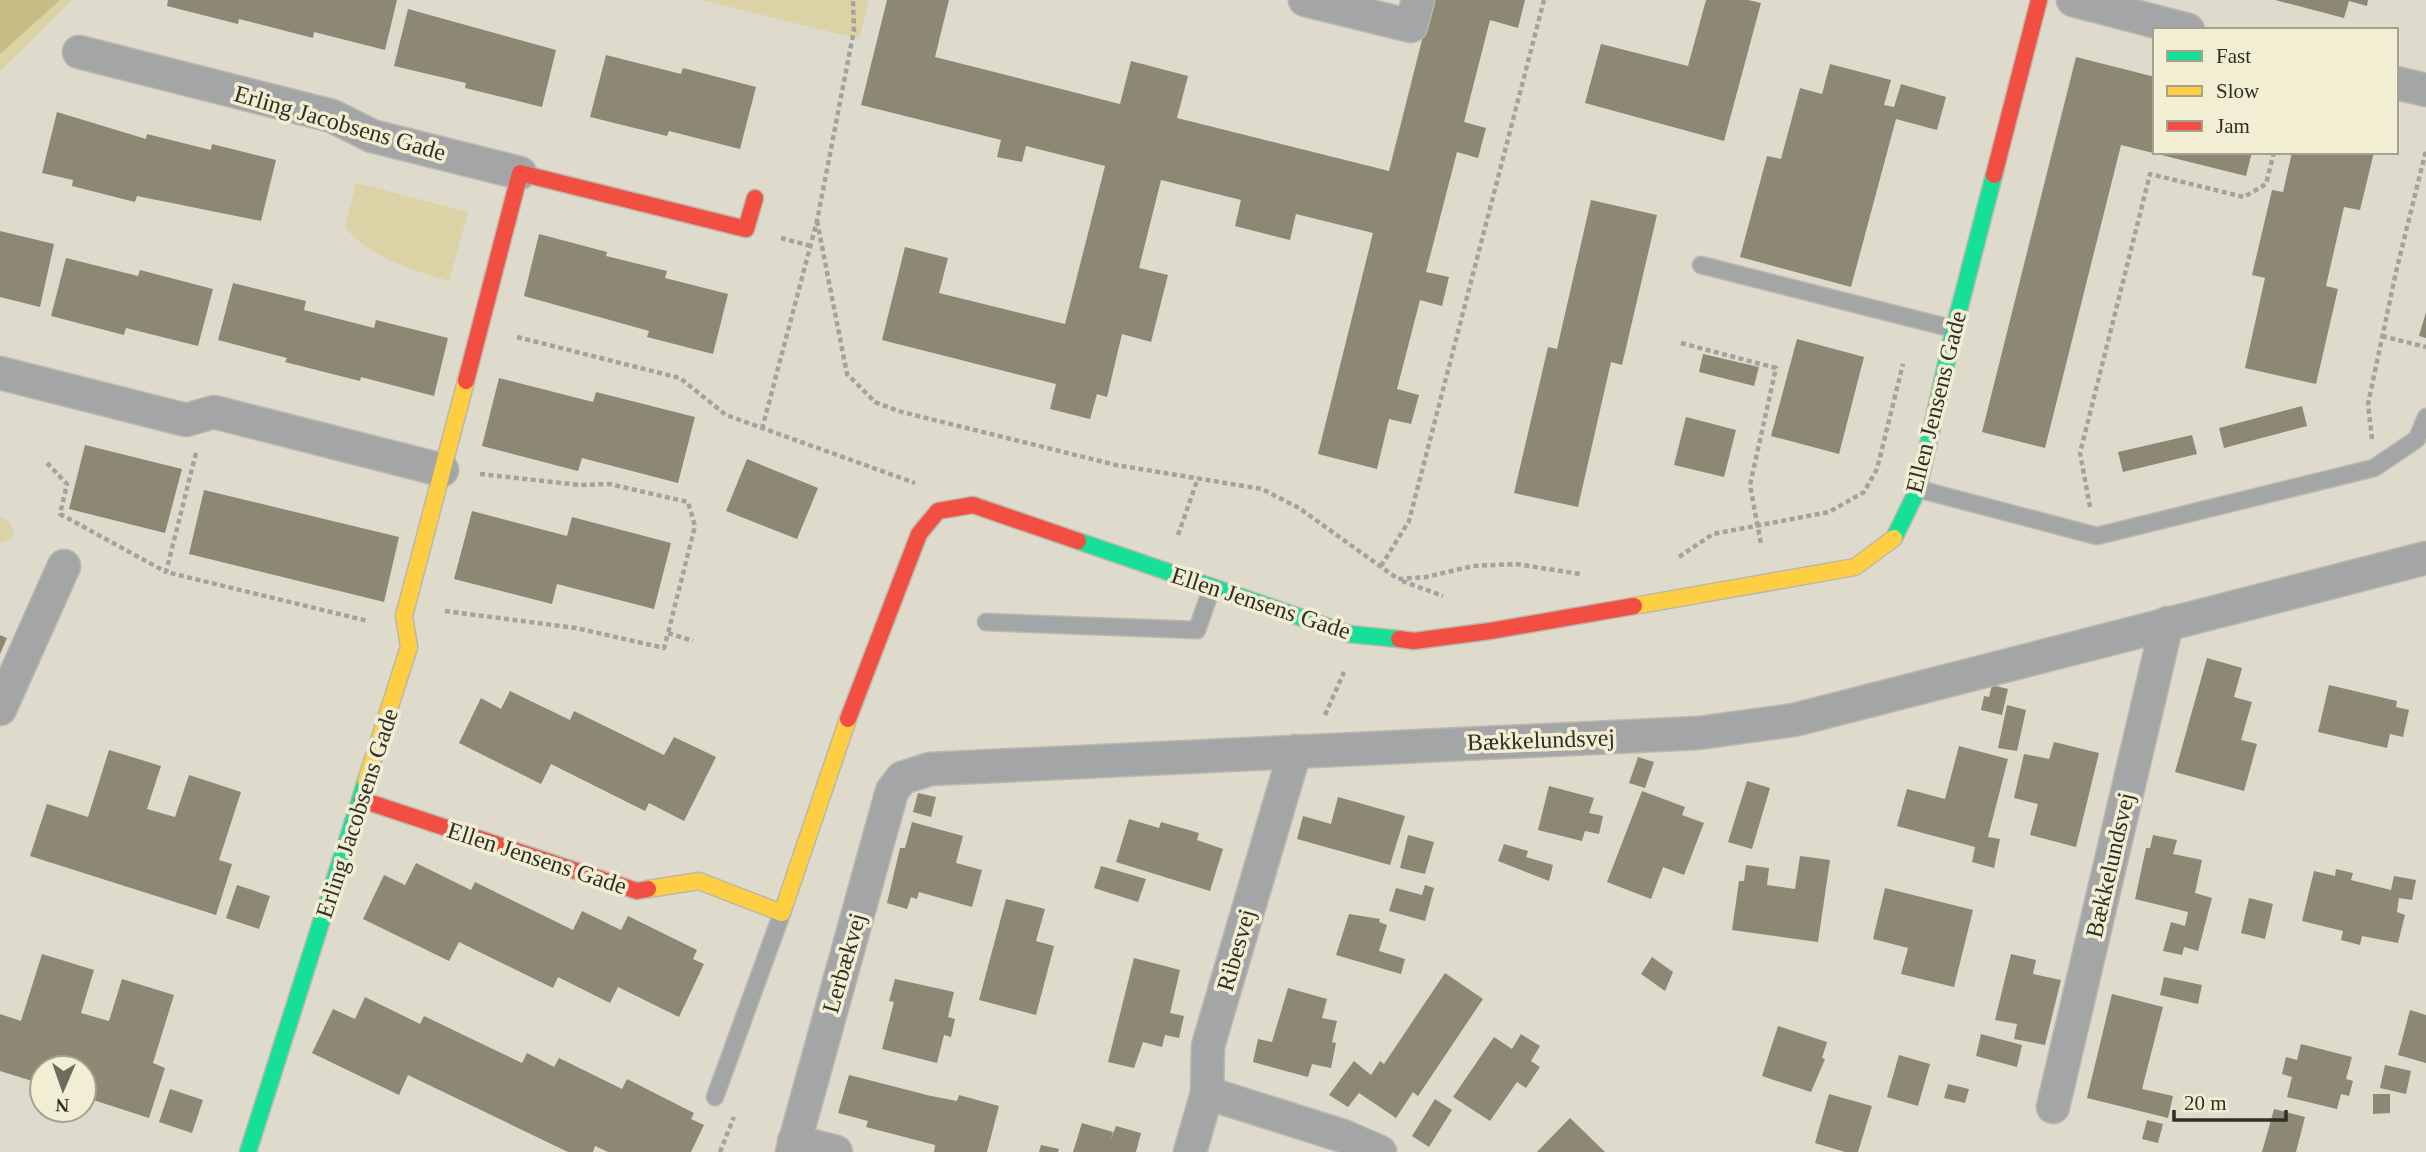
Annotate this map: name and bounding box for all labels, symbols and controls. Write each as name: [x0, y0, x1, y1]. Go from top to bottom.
legend: [2153, 28, 2398, 154]
text: Fast: [2216, 44, 2251, 68]
text: Slow: [2216, 79, 2260, 103]
street label: Erling Jacobsens Gade: [231, 80, 449, 166]
text: Jam: [2216, 114, 2250, 138]
street label: Ellen Jensens Gade: [1901, 308, 1971, 496]
street label: Ellen Jensens Gade: [1168, 562, 1354, 644]
street label: Erling Jacobsens Gade: [311, 705, 403, 921]
street label: Bækkelundsvej: [1467, 724, 1615, 756]
street label: Bækkelundsvej: [2081, 790, 2139, 940]
street label: Ellen Jensens Gade: [444, 817, 630, 899]
street label: Ribesvej: [1212, 906, 1260, 994]
street label: Lerbækvej: [817, 910, 871, 1016]
north arrow: [28, 1054, 98, 1124]
scale bar: [2174, 1078, 2286, 1122]
text: 20 m: [2184, 1091, 2227, 1115]
text: N: [55, 1095, 70, 1116]

